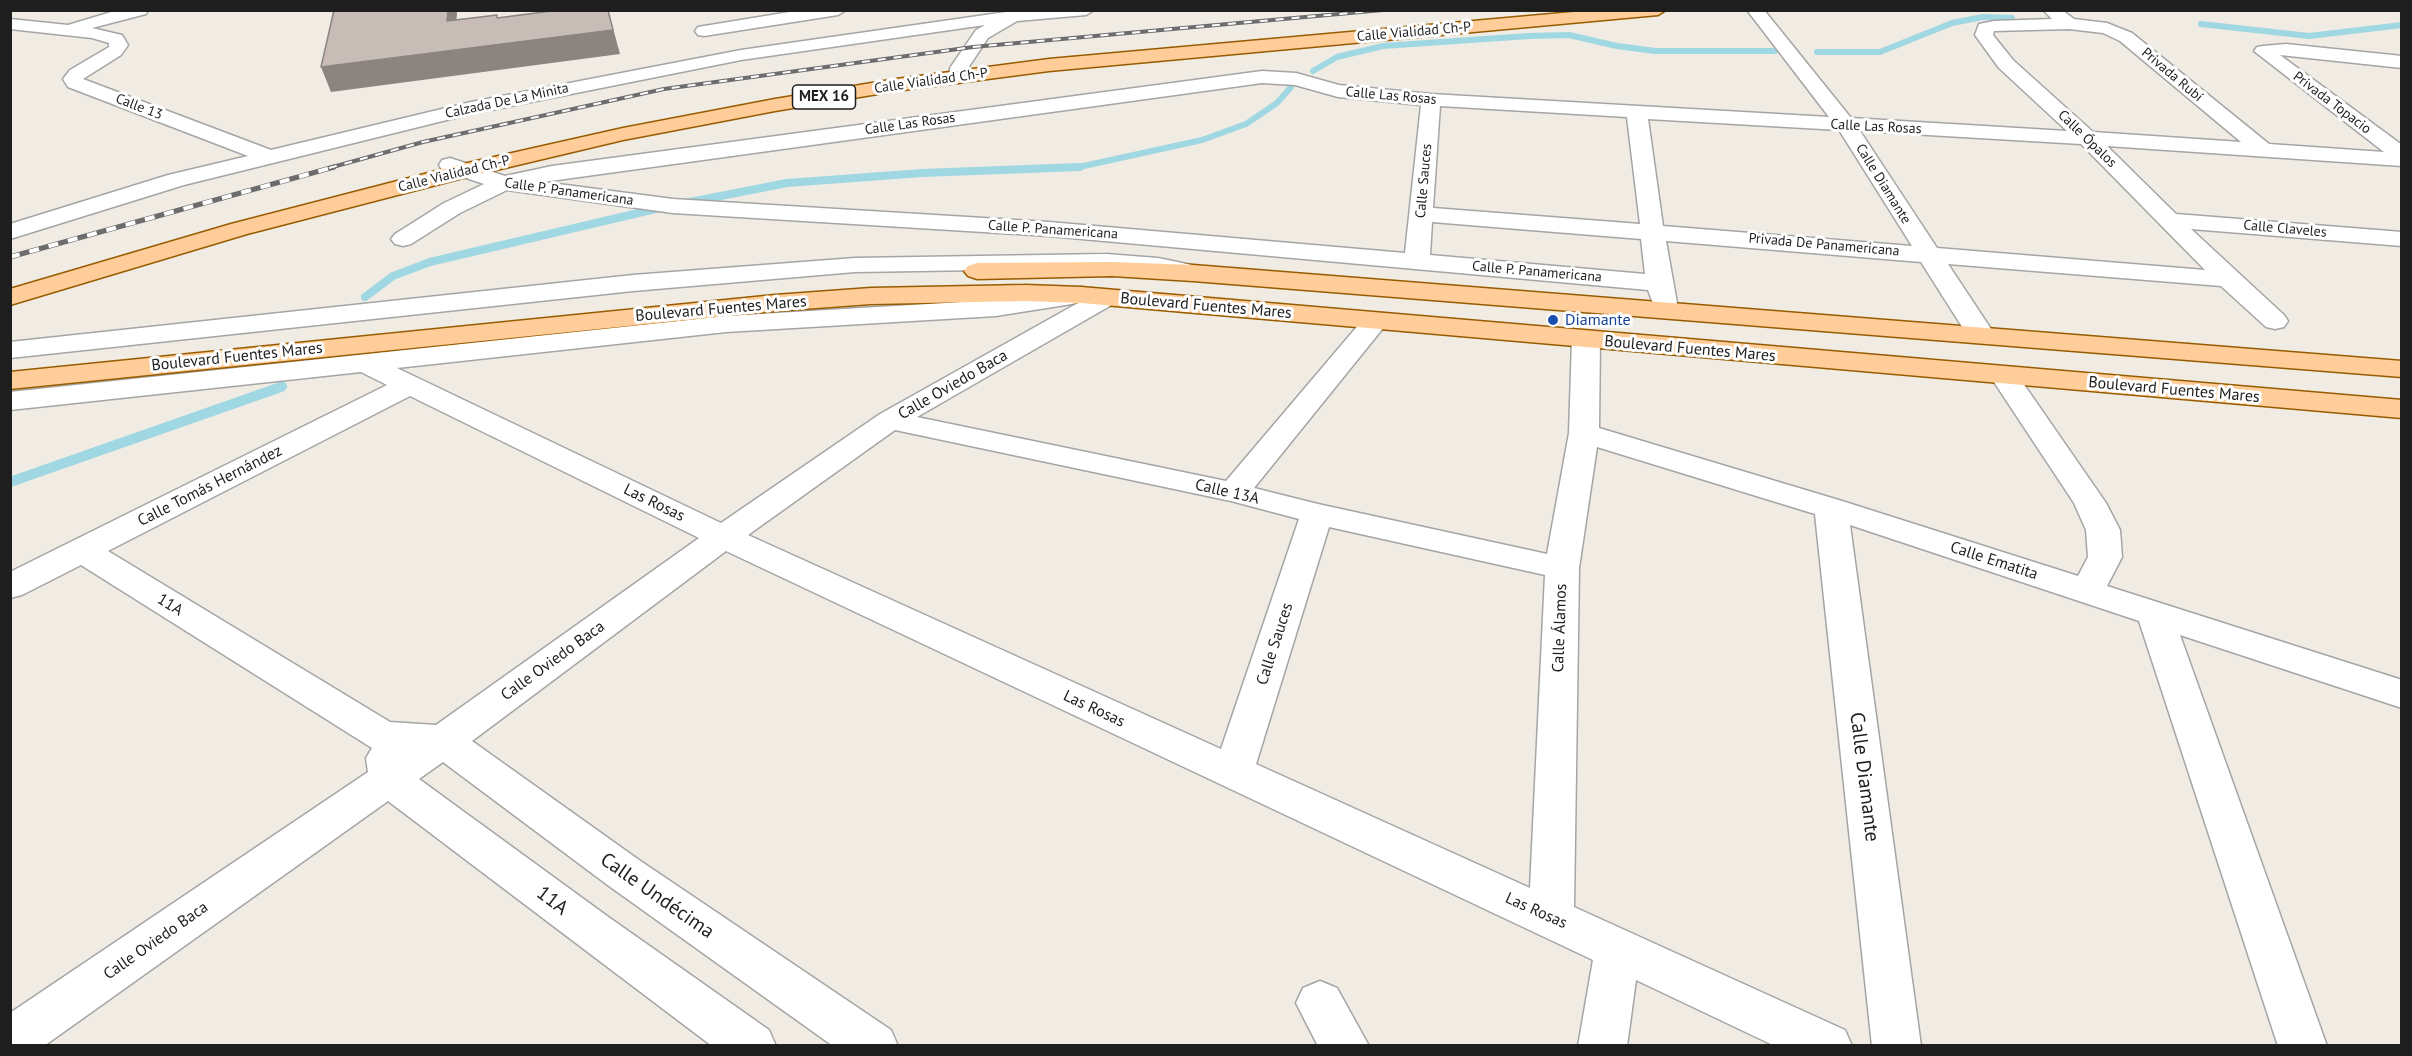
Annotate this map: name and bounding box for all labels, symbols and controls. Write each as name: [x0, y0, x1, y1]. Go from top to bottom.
street label: Calle Vialidad Ch-P: [1356, 19, 1472, 45]
street label: Privada Rubí: [2138, 45, 2206, 105]
street label: Calle Vialidad Ch-P: [873, 65, 989, 97]
street label: Privada Topacio: [2290, 68, 2374, 138]
street label: Calzada De La Minita: [444, 80, 570, 122]
street label: Calle Las Rosas: [1345, 84, 1437, 108]
road number: MEX 16: [792, 85, 856, 109]
street label: Calle 13: [113, 90, 165, 124]
street label: Calle Ópalos: [2054, 107, 2120, 171]
street label: Calle Las Rosas: [864, 109, 956, 139]
street label: Calle Las Rosas: [1830, 116, 1922, 138]
street label: Calle Diamante: [1852, 141, 1914, 227]
street label: Calle Sauces: [1412, 143, 1436, 219]
street label: Calle Vialidad Ch-P: [396, 152, 512, 196]
street label: Calle P. Panamericana: [503, 175, 635, 209]
street label: Calle P. Panamericana: [987, 217, 1119, 243]
street label: Calle Claveles: [2243, 217, 2327, 241]
street label: Privada De Panamericana: [1748, 230, 1900, 260]
street label: Calle P. Panamericana: [1471, 258, 1603, 286]
street label: Boulevard Fuentes Mares: [1119, 289, 1293, 323]
street label: Boulevard Fuentes Mares: [634, 292, 808, 326]
place label: Diamante: [1565, 310, 1631, 330]
marker: Diamante: [1546, 313, 1560, 327]
street label: Boulevard Fuentes Mares: [1603, 332, 1777, 366]
street label: Boulevard Fuentes Mares: [150, 338, 324, 376]
street label: Calle Oviedo Baca: [895, 346, 1011, 424]
street label: Boulevard Fuentes Mares: [2087, 373, 2261, 407]
street label: Calle Tomás Hernández: [135, 441, 285, 531]
street label: Calle 13A: [1193, 475, 1261, 509]
street label: Las Rosas: [620, 480, 688, 526]
street label: Calle Ematita: [1948, 538, 2040, 584]
street label: Calle Álamos: [1549, 583, 1571, 673]
street label: 11A: [154, 590, 186, 620]
street label: Calle Sauces: [1253, 600, 1297, 688]
street label: Calle Oviedo Baca: [498, 617, 608, 705]
street label: Las Rosas: [1060, 686, 1128, 732]
street label: Calle Diamante: [1844, 711, 1884, 843]
street label: Calle Undécima: [595, 848, 719, 944]
street label: 11A: [531, 881, 573, 921]
street label: Las Rosas: [1502, 889, 1570, 933]
street label: Calle Oviedo Baca: [100, 898, 212, 984]

